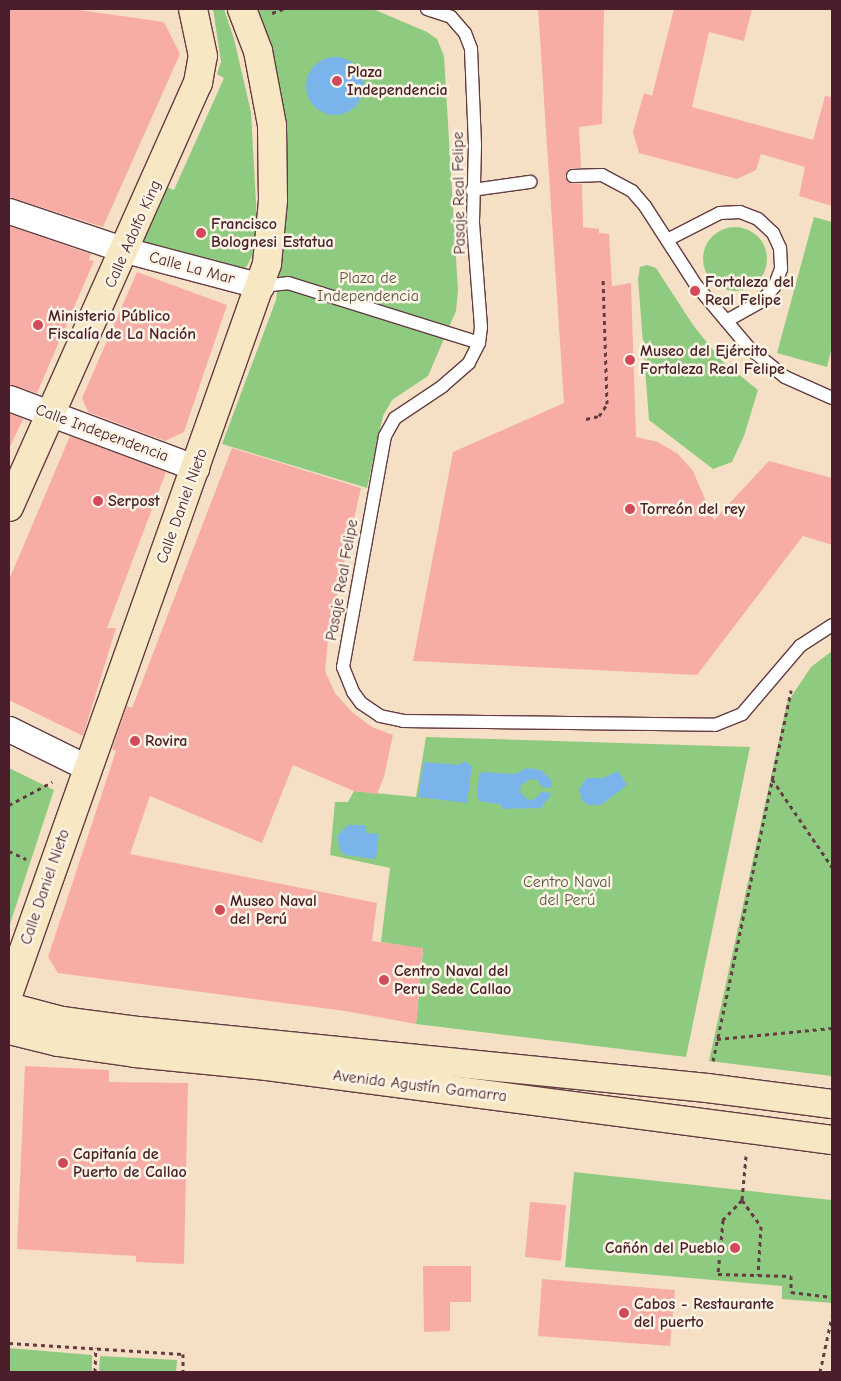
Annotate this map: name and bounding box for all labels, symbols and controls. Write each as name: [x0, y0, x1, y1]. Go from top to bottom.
place label: Plaza Independencia: [347, 62, 448, 100]
marker: Plaza Independencia: [331, 75, 343, 87]
street label: Pasaje Real Felipe: [448, 131, 470, 255]
street label: Calle Adolfo King: [101, 177, 165, 291]
place label: Francisco Bolognesi Estatua: [211, 214, 334, 252]
marker: Francisco Bolognesi Estatua: [195, 227, 207, 239]
street label: Calle La Mar: [147, 247, 237, 289]
park label: Plaza de Independencia: [317, 268, 419, 306]
place label: Fortaleza del Real Felipe: [705, 272, 794, 310]
marker: Fortaleza del Real Felipe: [689, 285, 701, 297]
place label: Ministerio Público Fiscalía de La Nación: [48, 306, 196, 344]
marker: Ministerio Público Fiscalía de La Nación: [32, 319, 44, 331]
place label: Museo del Ejército Fortaleza Real Felipe: [640, 341, 785, 379]
marker: Museo del Ejército Fortaleza Real Felipe: [624, 354, 636, 366]
street label: Calle Independencia: [33, 400, 171, 466]
street label: Calle Daniel Nieto: [152, 446, 212, 566]
place label: Serpost: [108, 491, 160, 511]
marker: Serpost: [92, 495, 104, 507]
place label: Torreón del rey: [640, 499, 745, 519]
marker: Torreón del rey: [624, 503, 636, 515]
street label: Pasaje Real Felipe: [322, 518, 362, 642]
place label: Rovira: [145, 731, 187, 751]
marker: Rovira: [129, 735, 141, 747]
street label: Calle Daniel Nieto: [16, 827, 74, 947]
park label: Centro Naval del Perú: [523, 872, 611, 910]
place label: Museo Naval del Perú: [230, 891, 317, 929]
marker: Museo Naval del Perú: [214, 904, 226, 916]
place label: Centro Naval del Peru Sede Callao: [394, 961, 511, 999]
marker: Centro Naval del Peru Sede Callao: [378, 974, 390, 986]
street label: Avenida Agustín Gamarra: [332, 1066, 508, 1106]
place label: Capitanía de Puerto de Callao: [73, 1144, 187, 1182]
marker: Capitanía de Puerto de Callao: [57, 1157, 69, 1169]
place label: Cañón del Pueblo: [605, 1238, 725, 1258]
marker: Cañón del Pueblo: [729, 1242, 741, 1254]
place label: Cabos - Restaurante del puerto: [634, 1294, 774, 1332]
marker: Cabos - Restaurante del puerto: [618, 1307, 630, 1319]

